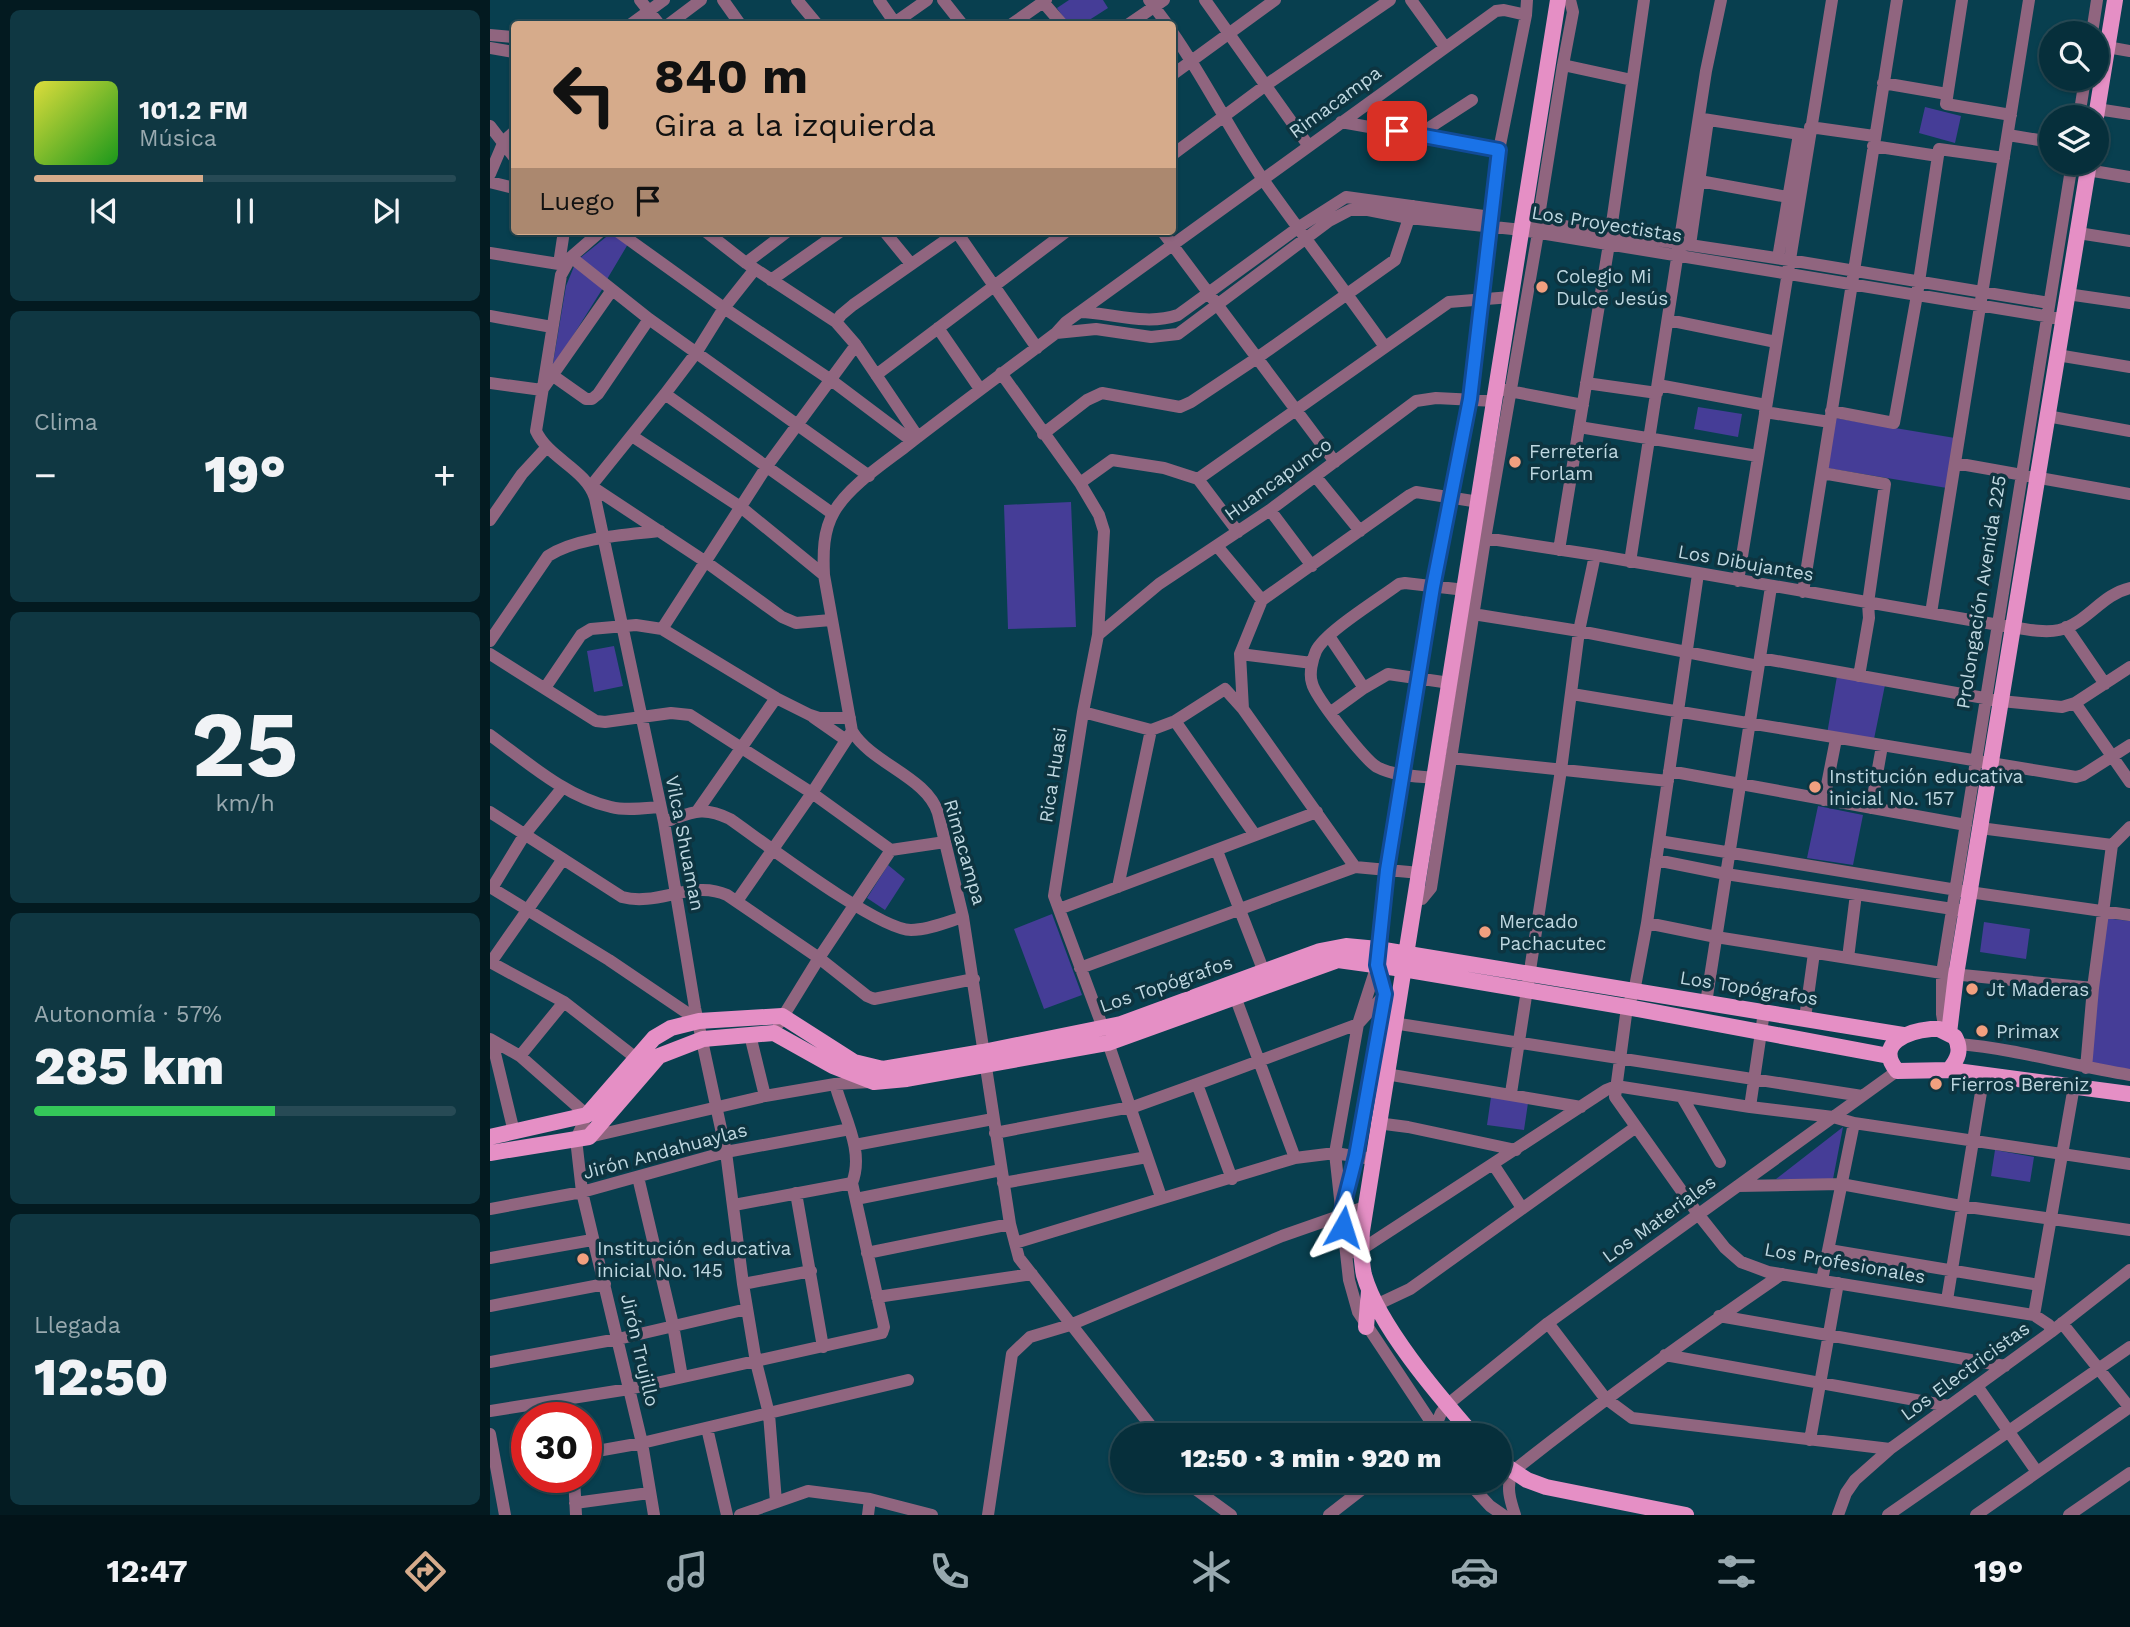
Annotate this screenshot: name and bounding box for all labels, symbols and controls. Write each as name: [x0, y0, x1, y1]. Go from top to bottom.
map controls: [2039, 21, 2109, 175]
button: search: [2039, 21, 2109, 91]
text: 840 m: [654, 47, 808, 105]
icon: left: [539, 49, 630, 140]
street label: Rimacampa: [1284, 61, 1386, 143]
text: 101.2 FM: [139, 95, 248, 125]
pin: [1367, 101, 1427, 161]
button: layers: [2039, 105, 2109, 175]
text: Gira a la izquierda: [654, 106, 936, 144]
icon: arrive: [1378, 112, 1416, 150]
text: Música: [139, 125, 217, 152]
icon: arrive: [629, 182, 667, 220]
text: Luego: [539, 186, 615, 216]
icon: previous: [85, 192, 123, 230]
icon: pause: [226, 192, 264, 230]
icon: next: [367, 192, 405, 230]
street label: Los Proyectistas: [1530, 201, 1684, 247]
place label: Colegio Mi Dulce Jesús: [1556, 265, 1668, 310]
marker: Colegio Mi Dulce Jesús: [1534, 279, 1550, 295]
text: Clima: [34, 409, 98, 436]
street label: Huancapunco: [1220, 432, 1336, 526]
place label: Ferretería Forlam: [1529, 440, 1619, 485]
text: 19°: [204, 444, 286, 505]
text: −: [34, 453, 57, 497]
text: +: [433, 453, 456, 497]
marker: Ferretería Forlam: [1507, 454, 1523, 470]
street label: Prolongación Avenida 225: [1951, 473, 2011, 711]
street label: Los Dibujantes: [1676, 540, 1816, 586]
text: 25: [191, 691, 299, 798]
street label: Rica Huasi: [1034, 726, 1072, 824]
place label: Institución educativa inicial No. 157: [1829, 765, 2024, 810]
street label: Vilca Shuaman: [661, 773, 709, 913]
marker: Institución educativa inicial No. 157: [1807, 779, 1823, 795]
text: km/h: [215, 790, 275, 817]
street label: Rimacampa: [939, 797, 991, 908]
place label: Mercado Pachacutec: [1499, 910, 1606, 955]
marker: Mercado Pachacutec: [1477, 924, 1493, 940]
street label: Los Topógrafos: [1096, 950, 1236, 1018]
street label: Los Topógrafos: [1678, 966, 1820, 1010]
place label: Jt Maderas: [1986, 978, 2089, 1001]
marker: Jt Maderas: [1964, 981, 1980, 997]
text: Autonomía · 57%: [34, 1001, 222, 1028]
place label: Primax: [1996, 1020, 2059, 1043]
marker: Primax: [1974, 1023, 1990, 1039]
text: 285 km: [34, 1036, 224, 1097]
place label: Fierros Bereniz: [1950, 1073, 2089, 1096]
marker: Fierros Bereniz: [1928, 1076, 1944, 1092]
street label: Jirón Andahuaylas: [580, 1118, 750, 1184]
street label: Los Materiales: [1598, 1170, 1720, 1268]
position arrow: [1306, 1190, 1380, 1264]
place label: Institución educativa inicial No. 145: [597, 1237, 792, 1282]
street label: Los Profesionales: [1763, 1238, 1927, 1288]
marker: Institución educativa inicial No. 145: [575, 1251, 591, 1267]
street label: Jirón Trujillo: [616, 1291, 664, 1409]
text: Llegada: [34, 1312, 121, 1339]
street label: Los Electricistas: [1896, 1317, 2034, 1425]
text: 12:50: [34, 1347, 168, 1408]
speed limit sign: 30: [511, 1402, 602, 1493]
text: 12:50 · 3 min · 920 m: [1181, 1443, 1441, 1473]
icon: directions: [401, 1547, 450, 1596]
icon: music: [663, 1547, 712, 1596]
icon: phone: [925, 1547, 974, 1596]
icon: climate: [1187, 1547, 1236, 1596]
icon: car: [1450, 1547, 1499, 1596]
icon: filters: [1712, 1547, 1761, 1596]
text: 12:47: [107, 1552, 188, 1590]
text: 19°: [1974, 1552, 2023, 1590]

